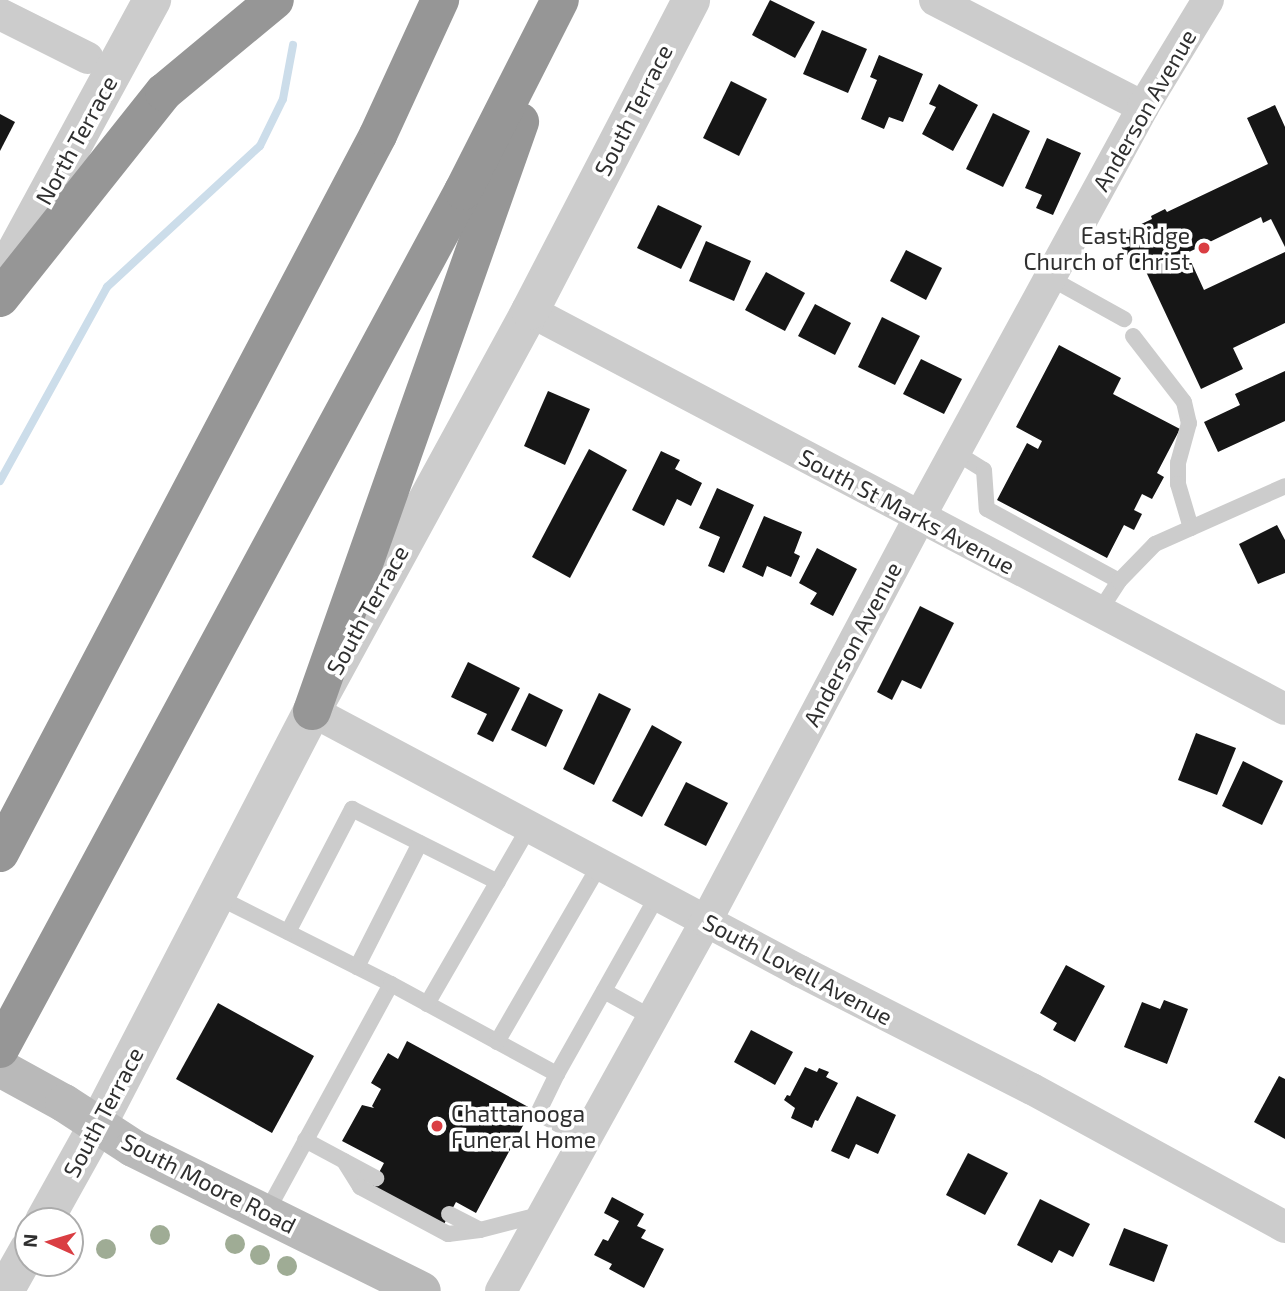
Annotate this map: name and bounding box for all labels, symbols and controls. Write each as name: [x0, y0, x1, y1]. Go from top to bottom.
street label: Anderson Avenue: [1086, 24, 1202, 196]
street label: South Terrace: [588, 40, 678, 180]
street label: North Terrace: [29, 71, 123, 209]
place label: East Ridge Church of Christ: [1023, 221, 1190, 275]
marker: East Ridge Church of Christ: [1196, 240, 1212, 256]
street label: South St Marks Avenue: [794, 442, 1020, 580]
street label: South Terrace: [320, 540, 414, 680]
street label: Anderson Avenue: [797, 557, 907, 731]
street label: South Lovell Avenue: [698, 907, 898, 1031]
street label: South Terrace: [57, 1042, 149, 1182]
place label: Chattanooga Funeral Home: [451, 1099, 597, 1153]
marker: Chattanooga Funeral Home: [429, 1118, 445, 1134]
street label: South Moore Road: [117, 1127, 301, 1239]
north arrow: [14, 1207, 84, 1277]
text: N: [18, 1233, 41, 1248]

